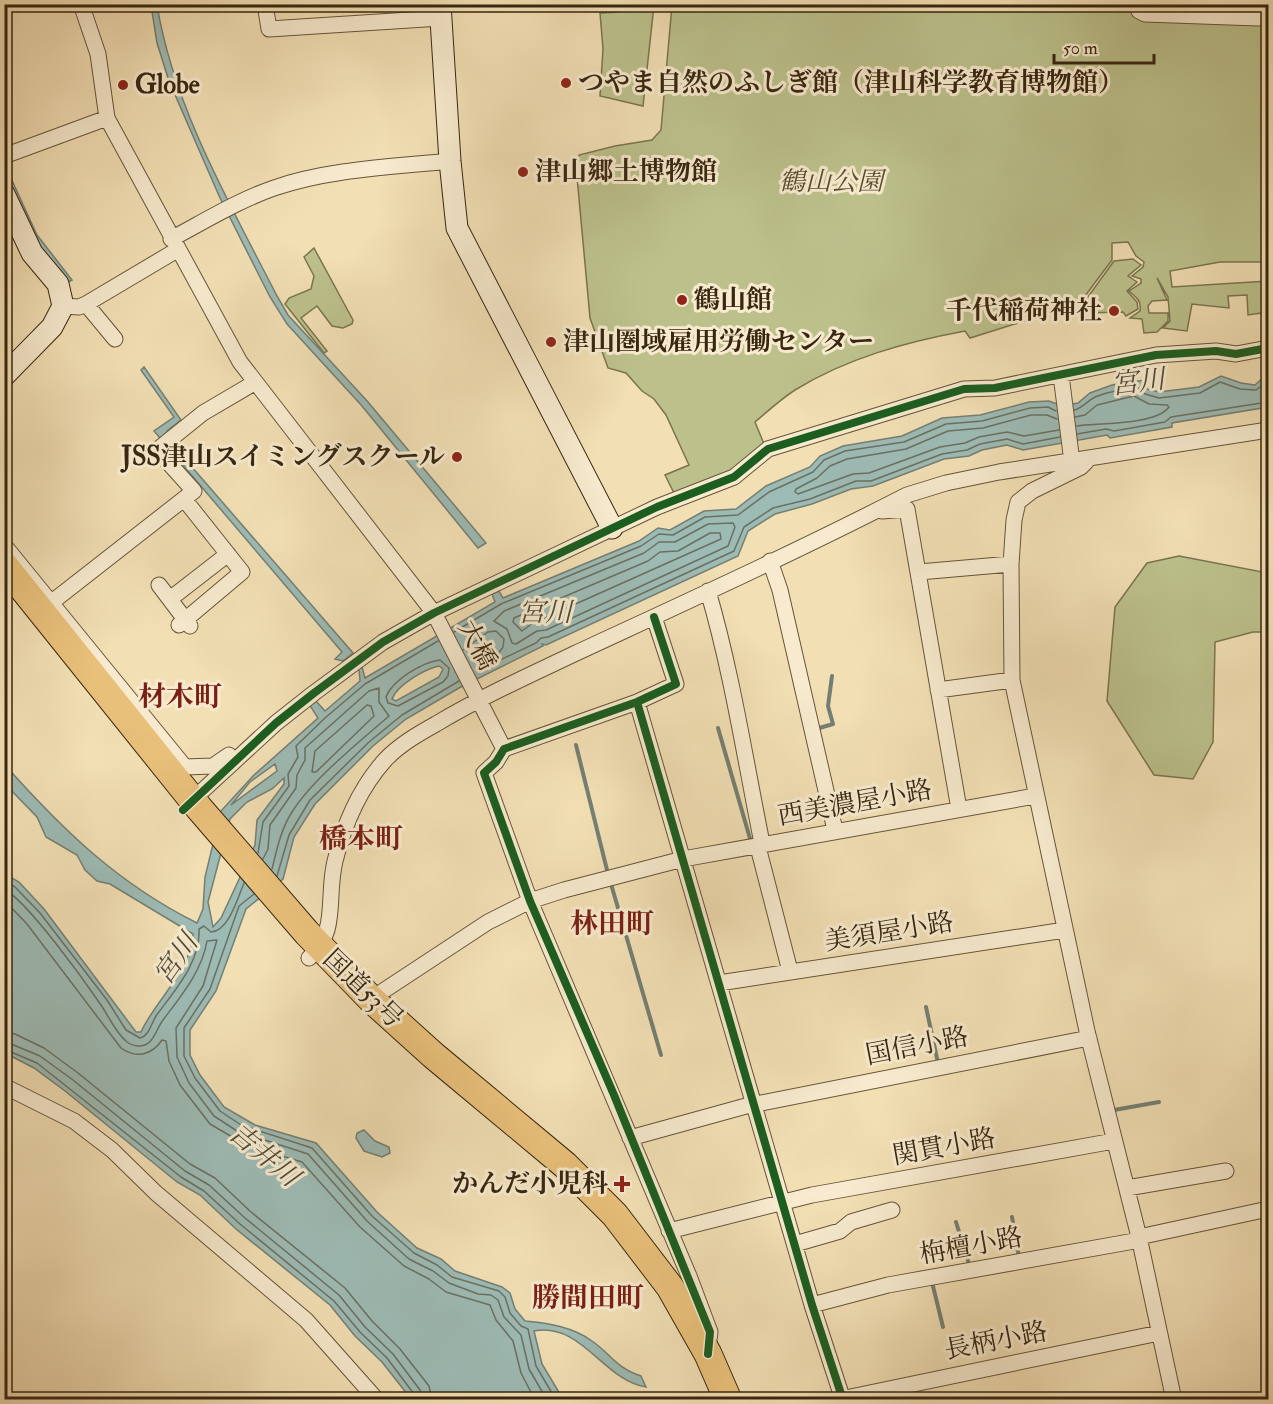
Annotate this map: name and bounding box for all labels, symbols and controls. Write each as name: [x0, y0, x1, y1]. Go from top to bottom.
scale bar: [1054, 27, 1154, 65]
text: 50 m: [1063, 37, 1098, 60]
place label: つやま自然のふしぎ館（津山科学教育博物館）: [578, 67, 1124, 99]
place label: Globe: [135, 69, 200, 101]
marker: つやま自然のふしぎ館（津山科学教育博物館）: [559, 76, 573, 90]
marker: Globe: [116, 78, 130, 92]
place label: 津山郷土博物館: [535, 156, 717, 188]
marker: 津山郷土博物館: [516, 165, 530, 179]
park label: 鶴山公園: [779, 166, 887, 198]
place label: 鶴山館: [694, 284, 772, 316]
marker: 鶴山館: [675, 293, 689, 307]
place label: 千代稲荷神社: [946, 295, 1102, 327]
marker: 千代稲荷神社: [1107, 304, 1121, 318]
place label: 津山圏域雇用労働センター: [563, 326, 874, 358]
marker: 津山圏域雇用労働センター: [544, 335, 558, 349]
water label: 宮川: [1109, 362, 1170, 402]
place label: JSS津山スイミングスクール: [119, 441, 445, 473]
marker: JSS津山スイミングスクール: [450, 450, 464, 464]
water label: 宮川: [518, 596, 575, 629]
street label: 大橋: [451, 615, 503, 675]
district label: 材木町: [138, 680, 222, 715]
street label: 西美濃屋小路: [775, 774, 935, 832]
district label: 橋本町: [319, 822, 403, 857]
street label: 美須屋小路: [822, 906, 956, 958]
district label: 林田町: [570, 907, 654, 942]
water label: 宮川: [147, 925, 207, 991]
street label: 国道53号: [316, 943, 410, 1035]
street label: 国信小路: [863, 1020, 971, 1072]
water label: 吉井川: [222, 1116, 308, 1196]
street label: 関貫小路: [890, 1122, 998, 1172]
place label: かんだ小児科: [452, 1168, 608, 1200]
marker: かんだ小児科: [613, 1175, 631, 1193]
street label: 栴檀小路: [917, 1221, 1025, 1271]
district label: 勝間田町: [532, 1281, 644, 1316]
street label: 長柄小路: [942, 1315, 1050, 1367]

